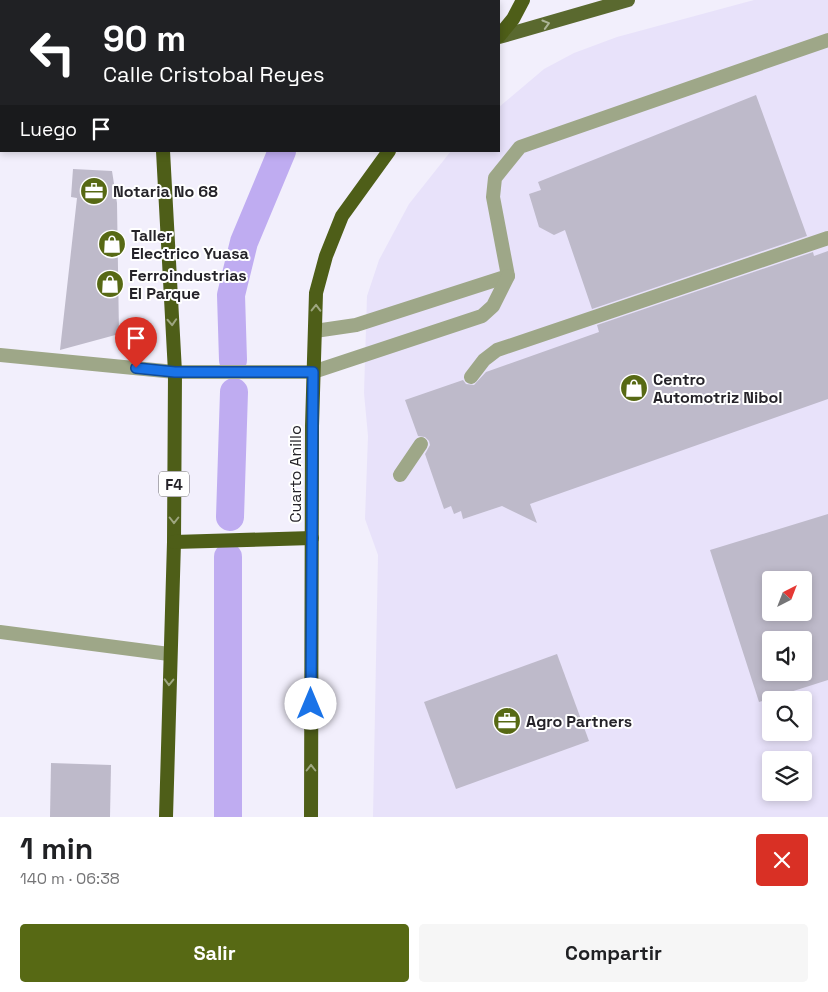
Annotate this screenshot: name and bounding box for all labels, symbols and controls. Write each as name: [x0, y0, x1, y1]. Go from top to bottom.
text: 90 m: [103, 17, 186, 61]
one-way arrow: [541, 19, 549, 29]
icon: left: [20, 20, 85, 85]
text: Calle Cristobal Reyes: [103, 60, 325, 88]
icon: arrive: [87, 115, 115, 143]
text: Luego: [20, 117, 77, 142]
office icon: Notaria No 68: [79, 176, 109, 206]
place label: Notaria No 68: [113, 181, 218, 202]
place label: Taller Electrico Yuasa: [131, 225, 249, 264]
shop icon: Taller Electrico Yuasa: [97, 229, 127, 259]
place label: Ferroindustrias El Parque: [129, 265, 247, 304]
shop icon: Ferroindustrias El Parque: [95, 269, 125, 299]
one-way arrow: [311, 304, 321, 312]
pin: [115, 317, 157, 368]
one-way arrow: [166, 319, 177, 327]
icon: arrive: [122, 324, 150, 352]
place label: Centro Automotriz Nibol: [653, 369, 782, 408]
shop icon: Centro Automotriz Nibol: [619, 373, 649, 403]
street label: Cuarto Anillo: [285, 425, 306, 523]
road number: F4: [159, 472, 189, 496]
one-way arrow: [169, 516, 179, 524]
north arrow: [762, 571, 812, 621]
map controls: [762, 571, 812, 801]
button: sound: [762, 631, 812, 681]
position arrow: [284, 677, 336, 729]
one-way arrow: [164, 678, 174, 686]
button: search: [762, 691, 812, 741]
office icon: Agro Partners: [492, 706, 522, 736]
place label: Agro Partners: [526, 711, 632, 732]
button: layers: [762, 751, 812, 801]
one-way arrow: [306, 764, 316, 772]
text: 1 min: [20, 829, 93, 868]
button: close: [756, 834, 808, 886]
text: 140 m · 06:38: [20, 868, 120, 889]
button: Salir: [20, 924, 409, 982]
button: Compartir: [419, 924, 808, 982]

